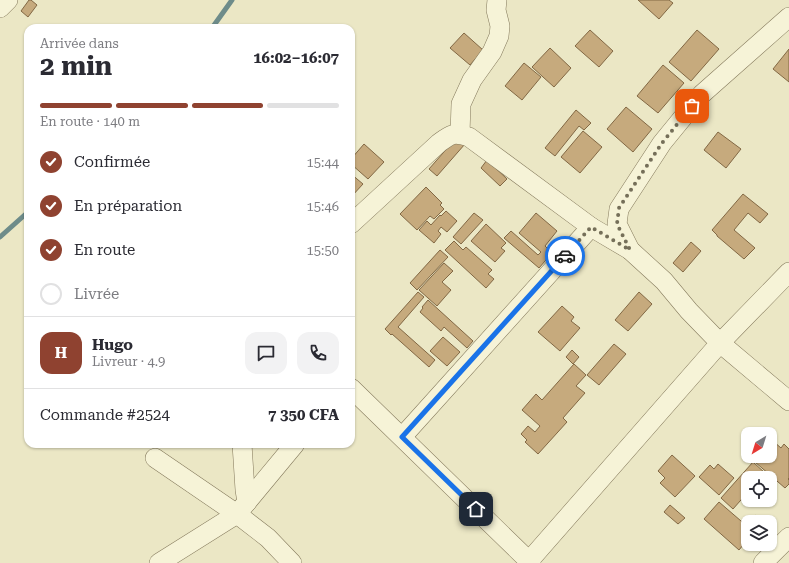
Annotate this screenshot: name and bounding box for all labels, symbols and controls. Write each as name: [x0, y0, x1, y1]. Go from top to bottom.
text: Arrivée dans: [40, 36, 119, 51]
text: 16:02–16:07: [253, 49, 339, 67]
text: 2 min: [40, 51, 112, 81]
pin: [675, 89, 709, 123]
icon: bag: [681, 95, 703, 117]
text: En route · 140 m: [40, 114, 140, 129]
icon: check: [40, 151, 62, 173]
text: Confirmée: [74, 153, 150, 171]
text: 15:44: [307, 155, 339, 170]
icon: check: [40, 195, 62, 217]
text: En préparation: [74, 197, 182, 215]
text: 15:46: [307, 199, 339, 214]
courier: [545, 236, 585, 276]
icon: check: [40, 239, 62, 261]
text: En route: [74, 241, 135, 259]
text: 15:50: [307, 243, 339, 258]
icon: car: [554, 245, 576, 267]
text: Livrée: [74, 285, 119, 303]
button: chat: [245, 332, 287, 374]
button: phone: [297, 332, 339, 374]
text: Hugo: [92, 336, 133, 354]
text: H: [55, 344, 67, 362]
text: Livreur · 4.9: [92, 354, 165, 369]
text: Commande #2524: [40, 406, 170, 424]
text: 7 350 CFA: [268, 406, 339, 424]
north arrow: [741, 427, 777, 463]
map controls: [741, 427, 777, 551]
button: locate: [741, 471, 777, 507]
pin: [459, 492, 493, 526]
icon: home: [465, 498, 487, 520]
button: layers: [741, 515, 777, 551]

